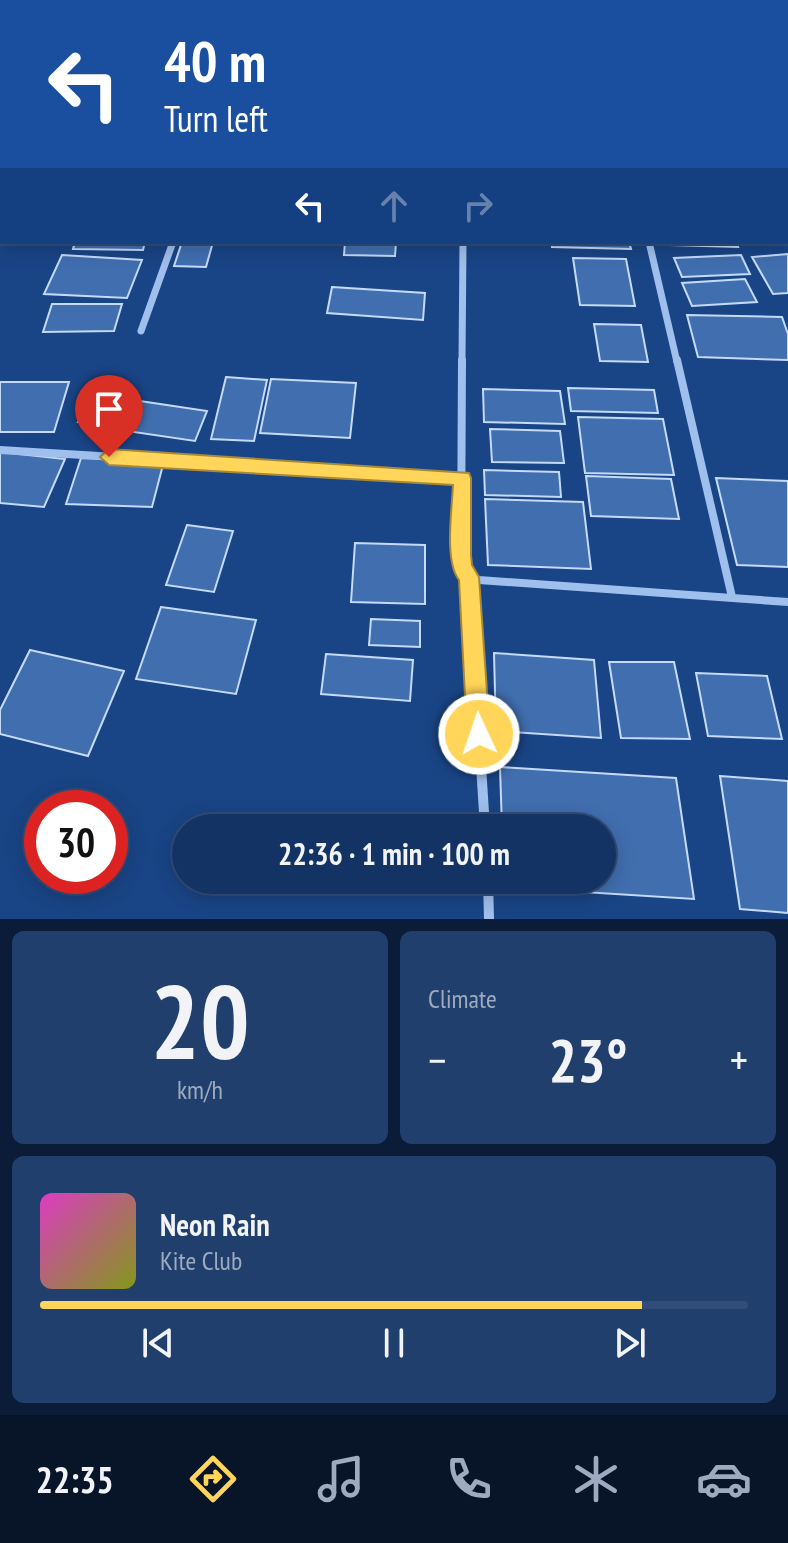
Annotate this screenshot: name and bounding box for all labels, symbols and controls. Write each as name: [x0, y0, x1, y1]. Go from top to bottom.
text: 40 m: [164, 25, 266, 97]
icon: left: [32, 32, 136, 136]
text: Turn left: [164, 95, 268, 142]
icon: left: [288, 184, 332, 228]
icon: ahead: [372, 184, 416, 228]
icon: right: [456, 184, 500, 228]
pin: [75, 375, 143, 457]
icon: arrive: [87, 387, 131, 431]
position arrow: [437, 692, 521, 776]
speed limit sign: 30: [24, 790, 128, 894]
text: 22:36 · 1 min · 100 m: [278, 834, 510, 873]
text: 20: [150, 953, 250, 1088]
text: Climate: [428, 982, 497, 1015]
text: 23°: [548, 1021, 628, 1099]
text: −: [428, 1031, 446, 1088]
text: +: [730, 1031, 748, 1088]
text: km/h: [177, 1073, 223, 1106]
text: Neon Rain: [160, 1205, 270, 1244]
text: Kite Club: [160, 1244, 242, 1277]
icon: previous: [136, 1321, 180, 1365]
icon: pause: [372, 1321, 416, 1365]
icon: next: [608, 1321, 652, 1365]
icon: directions: [185, 1451, 241, 1507]
icon: music: [313, 1451, 369, 1507]
icon: phone: [441, 1451, 497, 1507]
icon: climate: [568, 1451, 624, 1507]
icon: car: [696, 1451, 752, 1507]
text: 22:35: [36, 1456, 114, 1503]

